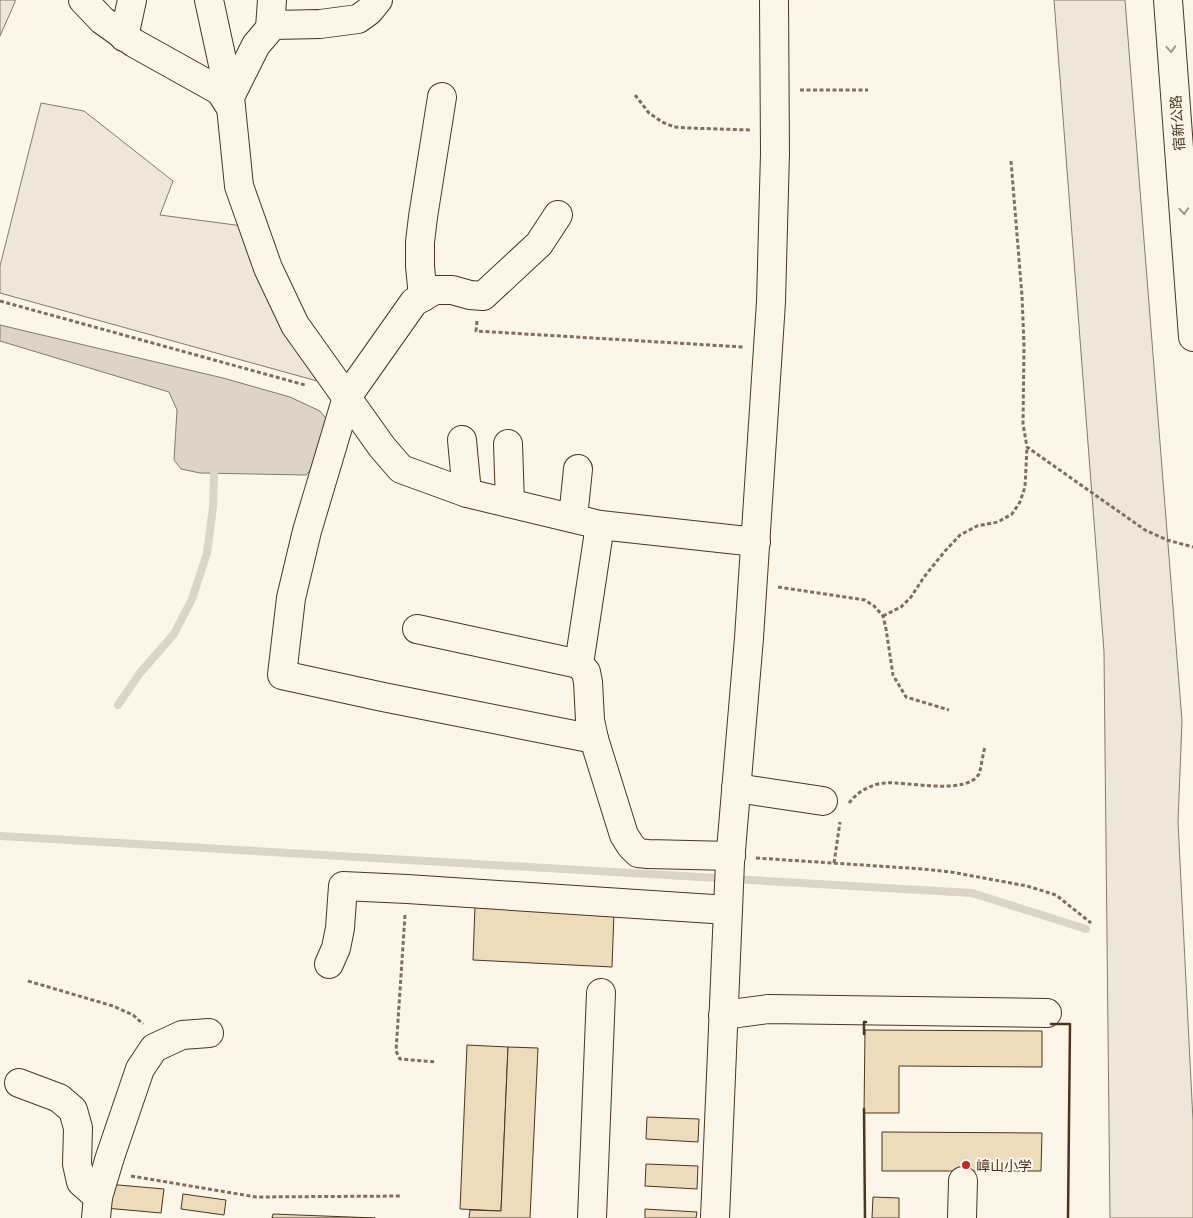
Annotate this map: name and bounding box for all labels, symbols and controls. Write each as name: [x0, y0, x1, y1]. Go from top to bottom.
one-way arrow: [1166, 45, 1177, 53]
street label: 宿新公路: [1166, 94, 1188, 152]
one-way arrow: [1178, 207, 1189, 215]
place label: 嶂山小学: [976, 1156, 1032, 1175]
marker: 嶂山小学: [960, 1159, 972, 1171]

